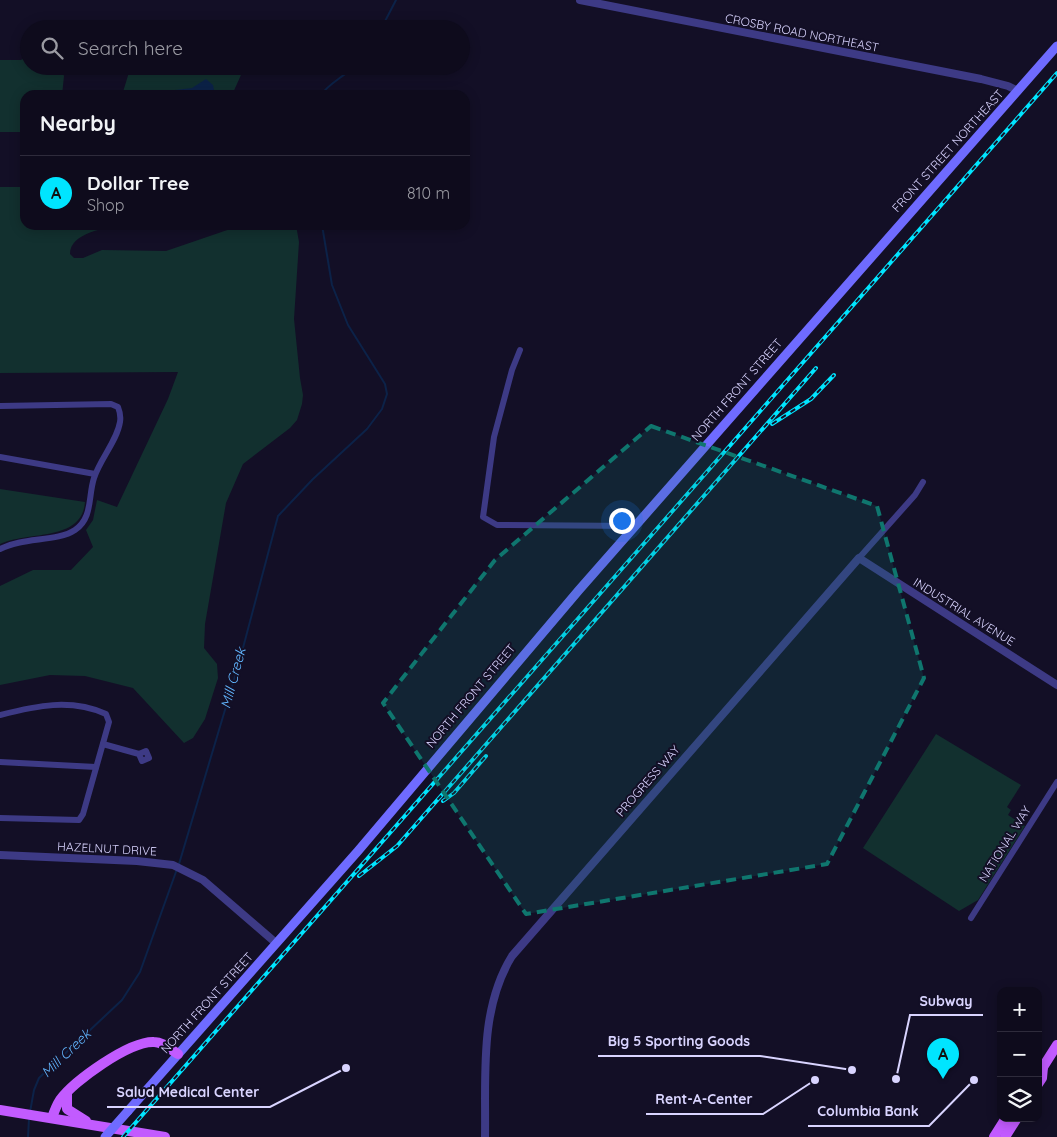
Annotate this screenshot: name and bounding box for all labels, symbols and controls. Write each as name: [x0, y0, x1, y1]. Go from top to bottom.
street label: CROSBY ROAD NORTHEAST: [724, 10, 880, 55]
search box: [20, 20, 470, 75]
icon: search: [38, 34, 66, 62]
text: Search here: [78, 36, 183, 60]
street label: FRONT STREET NORTHEAST: [889, 86, 1007, 215]
text: Nearby: [40, 110, 116, 136]
text: Dollar Tree: [87, 171, 189, 195]
text: A: [51, 183, 61, 203]
text: 810 m: [407, 183, 450, 203]
text: Shop: [87, 195, 124, 215]
street label: NORTH FRONT STREET: [688, 335, 785, 444]
your location: [609, 508, 635, 534]
street label: INDUSTRIAL AVENUE: [911, 574, 1018, 649]
street label: NORTH FRONT STREET: [423, 641, 518, 751]
water label: Mill Creek: [216, 644, 250, 710]
street label: PROGRESS WAY: [613, 742, 683, 819]
street label: NATIONAL WAY: [975, 803, 1034, 885]
street label: HAZELNUT DRIVE: [57, 838, 157, 859]
street label: NORTH FRONT STREET: [157, 949, 256, 1056]
callout: Subway: [910, 986, 983, 1015]
map controls: [997, 987, 1042, 1122]
button: +: [997, 987, 1042, 1032]
text: Subway: [919, 992, 973, 1010]
water label: Mill Creek: [37, 1024, 96, 1081]
callout: Big 5 Sporting Goods: [598, 1027, 760, 1056]
text: Big 5 Sporting Goods: [608, 1032, 750, 1050]
button: −: [997, 1032, 1042, 1077]
pin: A: [927, 1038, 959, 1079]
button: layers: [997, 1077, 1042, 1122]
callout: Salud Medical Center: [107, 1078, 270, 1107]
text: Salud Medical Center: [117, 1083, 259, 1101]
callout: Rent-A-Center: [646, 1085, 763, 1114]
text: Rent-A-Center: [655, 1090, 753, 1108]
callout: Columbia Bank: [808, 1097, 929, 1126]
text: Columbia Bank: [817, 1102, 919, 1120]

